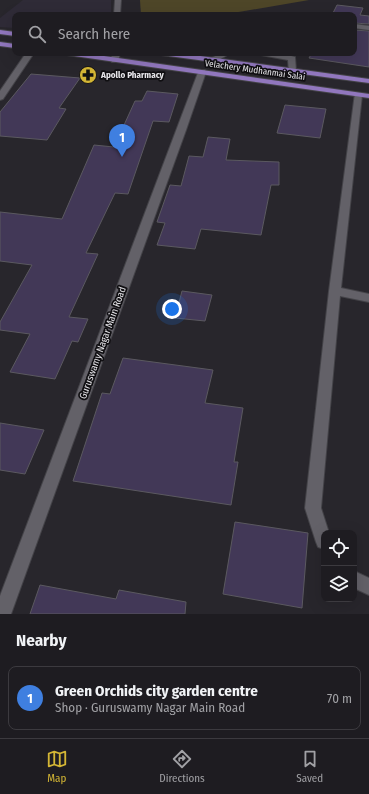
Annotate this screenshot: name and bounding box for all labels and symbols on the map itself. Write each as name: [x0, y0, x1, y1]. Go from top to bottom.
street label: Velachery Mudhanmai Salai: [204, 58, 306, 82]
pharmacy icon: Apollo Pharmacy: [78, 65, 98, 85]
place label: Apollo Pharmacy: [100, 70, 165, 80]
pin: 1: [109, 124, 135, 157]
street label: Guruswamy Nagar Main Road: [77, 285, 129, 401]
your location: [162, 299, 182, 319]

